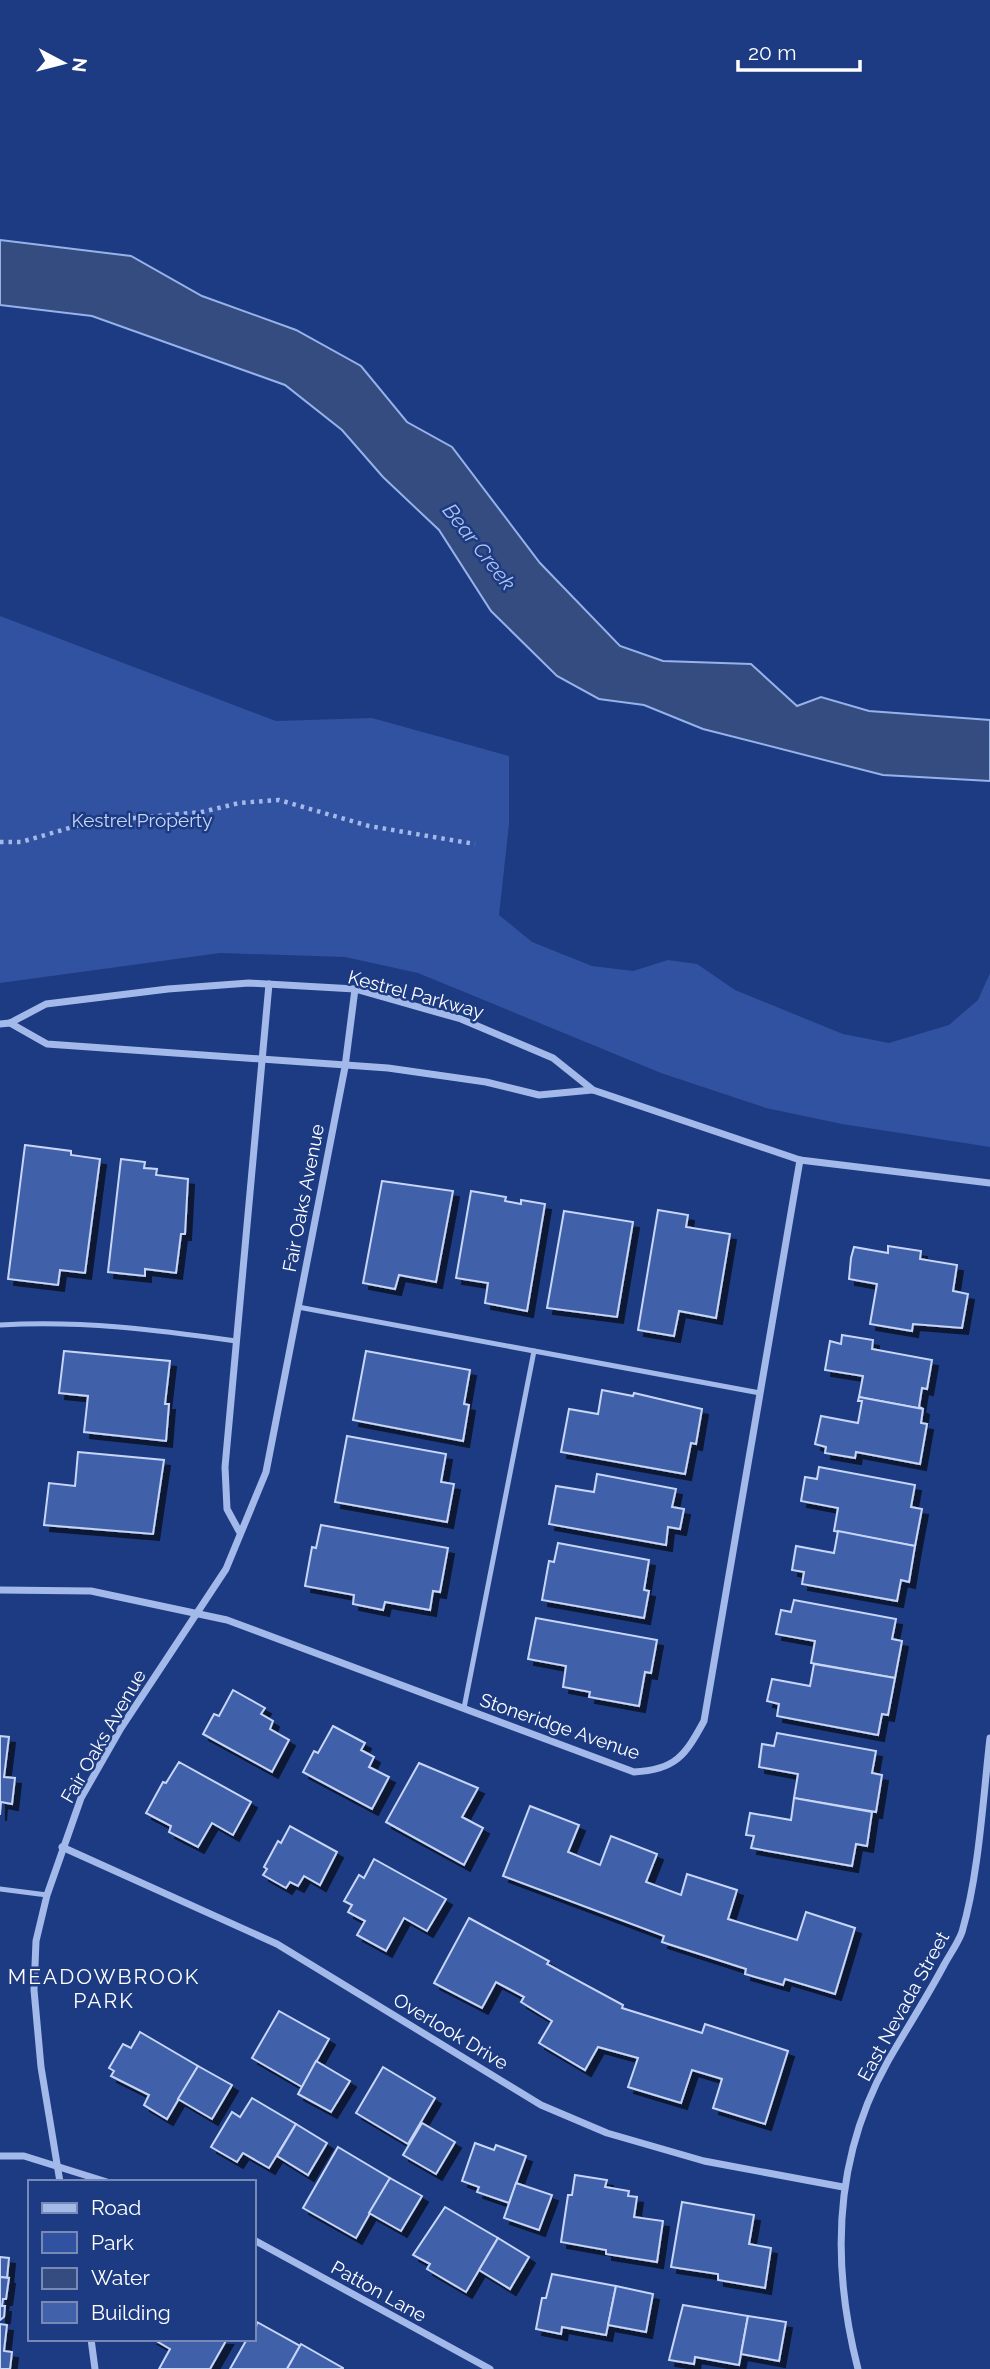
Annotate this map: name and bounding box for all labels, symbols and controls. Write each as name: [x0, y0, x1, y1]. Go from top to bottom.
north arrow: [28, 28, 98, 98]
scale bar: [738, 28, 860, 72]
text: 20 m: [748, 40, 796, 65]
text: N: [68, 57, 92, 74]
water label: Bear Creek: [438, 498, 521, 595]
park label: Kestrel Property: [72, 809, 212, 831]
street label: Kestrel Parkway: [346, 965, 486, 1023]
street label: Fair Oaks Avenue: [278, 1122, 328, 1274]
street label: Fair Oaks Avenue: [56, 1665, 150, 1807]
street label: Stoneridge Avenue: [477, 1688, 643, 1764]
street label: East Nevada Street: [853, 1927, 954, 2085]
district label: MEADOWBROOK PARK: [8, 1964, 200, 2013]
street label: Overlook Drive: [390, 1988, 512, 2074]
legend: [28, 2180, 256, 2341]
text: Road: [91, 2195, 141, 2220]
text: Park: [91, 2230, 134, 2255]
street label: Patton Lane: [328, 2256, 430, 2326]
text: Water: [91, 2265, 150, 2290]
text: Building: [91, 2300, 171, 2325]

